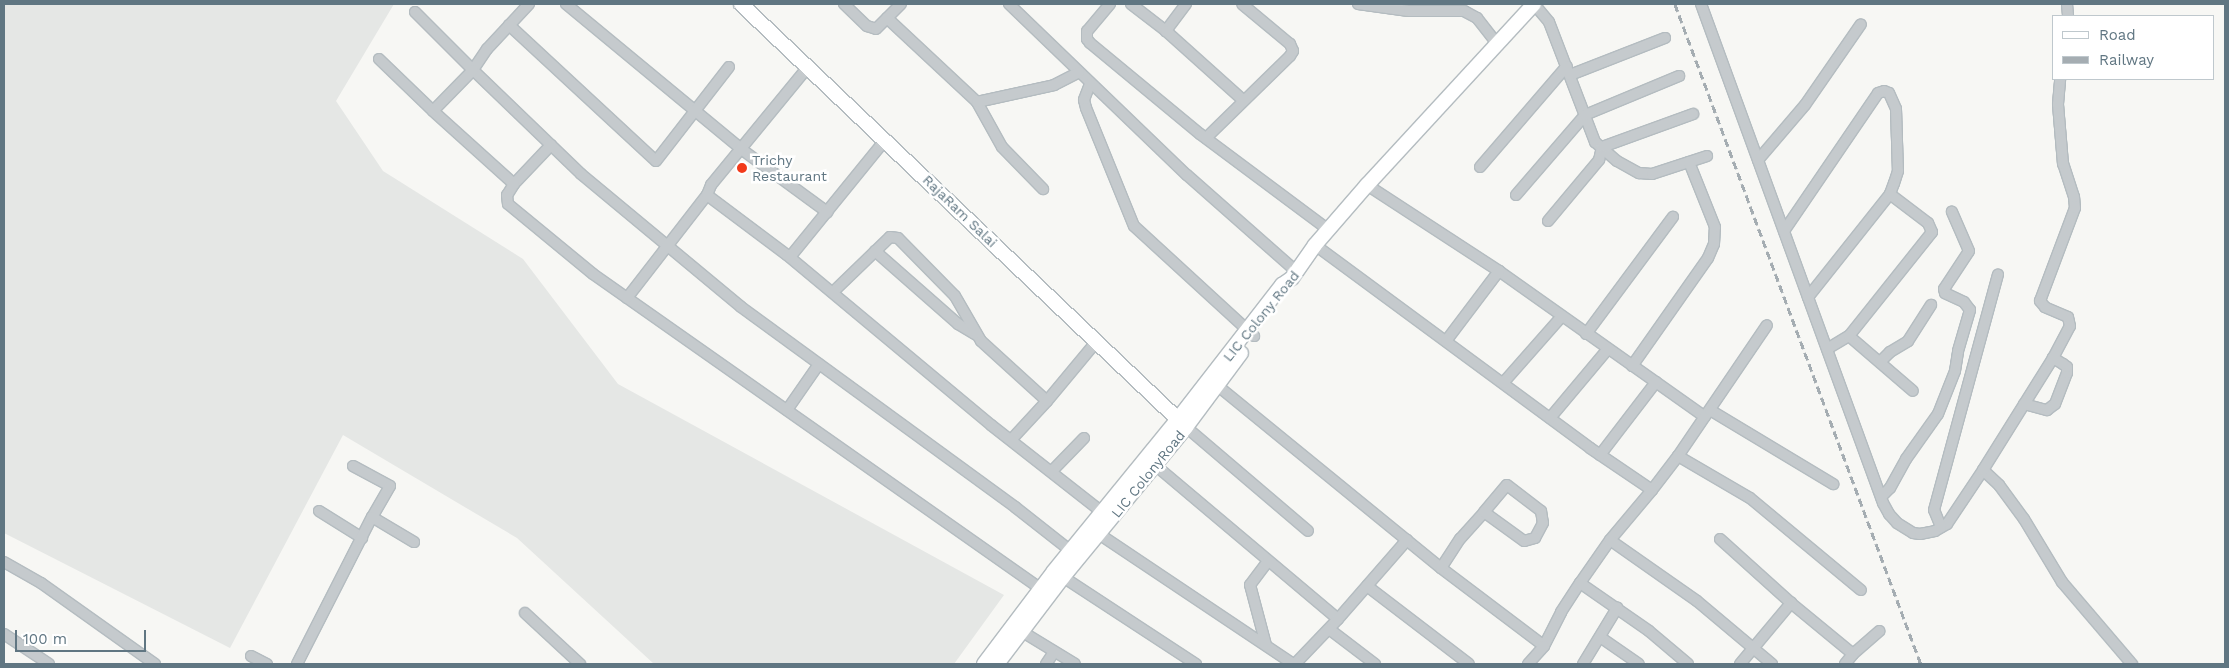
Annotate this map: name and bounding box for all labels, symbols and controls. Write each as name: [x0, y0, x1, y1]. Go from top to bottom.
legend: [2052, 15, 2214, 80]
text: Road: [2099, 26, 2136, 44]
text: Railway: [2099, 51, 2154, 69]
place label: Trichy Restaurant: [752, 152, 827, 184]
marker: Trichy Restaurant: [736, 162, 748, 174]
street label: RajaRam Salai: [919, 171, 1001, 251]
street label: LIC Colony Road: [1219, 267, 1303, 365]
street label: LIC ColonyRoad: [1108, 427, 1188, 521]
scale bar: [18, 620, 149, 652]
text: 100 m: [23, 630, 67, 648]

